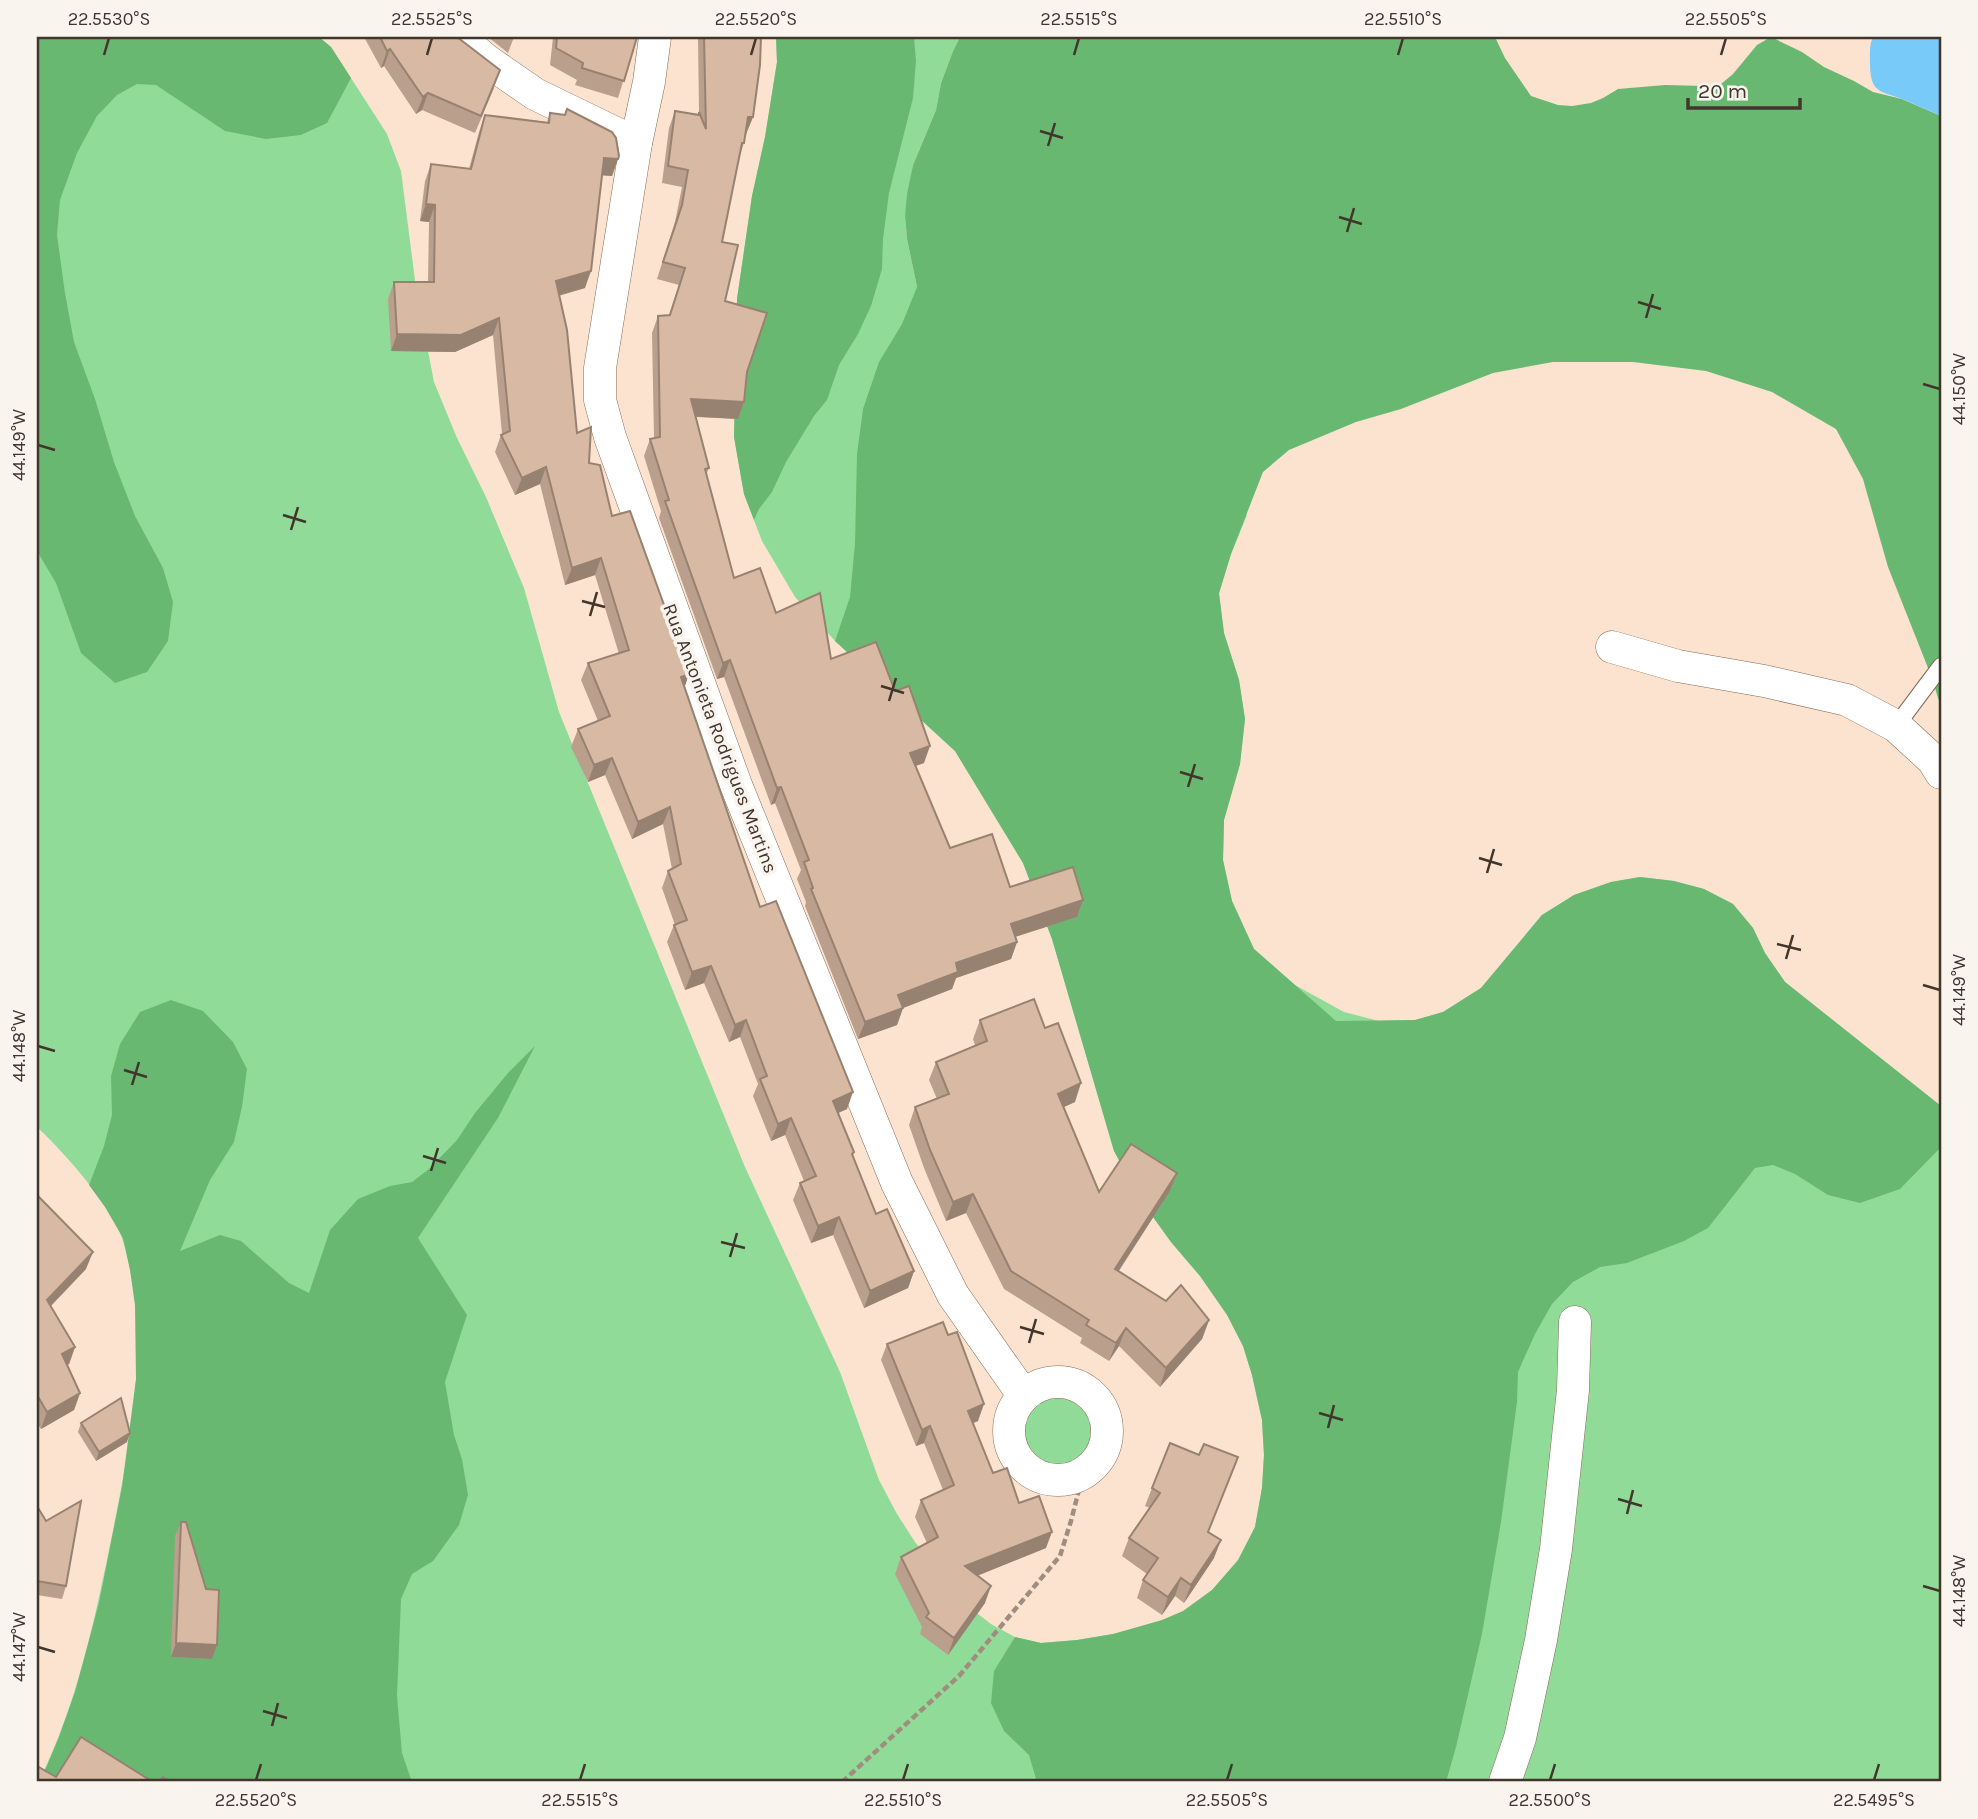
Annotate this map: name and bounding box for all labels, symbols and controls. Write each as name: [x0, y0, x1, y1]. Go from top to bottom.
text: 22.5530°S: [68, 8, 150, 30]
text: 22.5525°S: [391, 8, 473, 30]
text: 22.5520°S: [715, 8, 797, 30]
text: 22.5515°S: [1040, 8, 1118, 30]
text: 22.5510°S: [1364, 8, 1442, 30]
text: 22.5505°S: [1685, 8, 1767, 30]
scale bar: [1688, 66, 1800, 110]
text: 20 m: [1698, 79, 1747, 103]
text: 44.150°W: [1948, 353, 1970, 425]
text: 44.149°W: [8, 409, 30, 481]
street label: Rua Antonieta Rodrigues Martins: [658, 600, 782, 876]
text: 44.149°W: [1948, 954, 1970, 1026]
text: 44.148°W: [8, 1010, 30, 1082]
text: 44.148°W: [1948, 1555, 1970, 1627]
text: 44.147°W: [8, 1612, 30, 1682]
text: 22.5520°S: [215, 1789, 297, 1811]
text: 22.5515°S: [541, 1789, 619, 1811]
text: 22.5510°S: [864, 1789, 942, 1811]
text: 22.5505°S: [1186, 1789, 1268, 1811]
text: 22.5500°S: [1509, 1789, 1591, 1811]
text: 22.5495°S: [1833, 1789, 1915, 1811]

